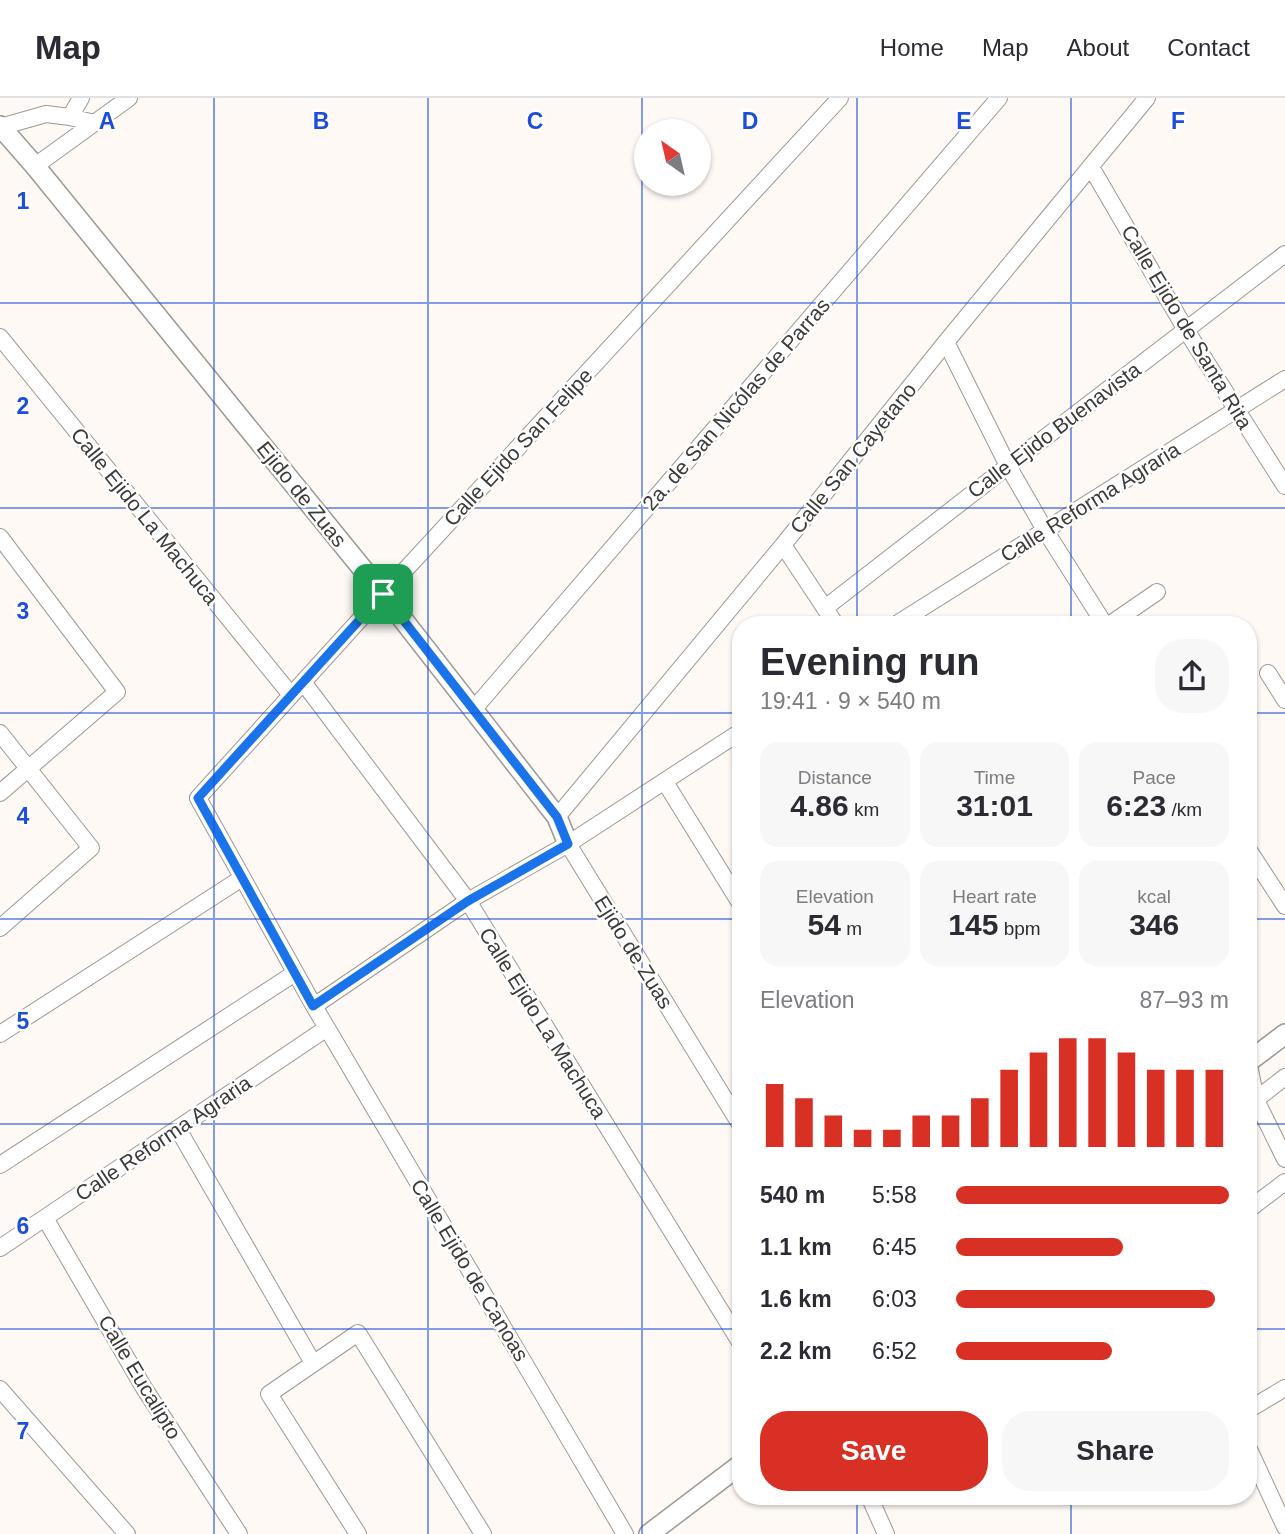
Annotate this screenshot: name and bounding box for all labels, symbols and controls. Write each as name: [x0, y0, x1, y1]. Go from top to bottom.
text: Map: [35, 29, 101, 66]
text: Home: [880, 34, 944, 61]
text: Map: [982, 34, 1029, 61]
text: About: [1067, 34, 1129, 61]
text: Contact: [1167, 34, 1250, 61]
text: A: [99, 108, 115, 134]
text: B: [313, 108, 329, 134]
text: C: [527, 108, 543, 134]
text: D: [742, 108, 758, 134]
text: E: [956, 108, 972, 134]
text: F: [1171, 108, 1185, 134]
north arrow: [634, 119, 710, 196]
map controls: [634, 119, 711, 196]
text: 1: [17, 188, 30, 214]
street label: Calle Ejido de Santa Rita: [1117, 221, 1257, 433]
street label: 2a. de San Nicólas de Parras: [638, 293, 834, 515]
street label: Calle Ejido Buenavista: [963, 357, 1145, 502]
street label: Calle Ejido San Felipe: [439, 364, 597, 530]
street label: Calle San Cayetano: [785, 378, 921, 538]
text: 2: [17, 393, 29, 419]
street label: Calle Ejido La Machuca: [67, 423, 224, 609]
street label: Ejido de Zuas: [253, 437, 351, 551]
street label: Calle Reforma Agraria: [996, 437, 1184, 566]
pin: [353, 564, 413, 624]
icon: arrive: [364, 575, 402, 613]
text: 3: [17, 598, 29, 624]
button: share: [1155, 639, 1229, 713]
text: Evening run: [760, 641, 980, 683]
text: 19:41 · 9 × 540 m: [760, 688, 941, 714]
text: Distance: [798, 767, 872, 788]
text: Time: [974, 767, 1015, 788]
text: Pace: [1133, 767, 1176, 788]
text: 4.86: [790, 789, 849, 822]
text: 31:01: [956, 789, 1033, 822]
text: 6:23: [1106, 789, 1166, 822]
text: km: [849, 799, 879, 820]
text: /km: [1166, 799, 1202, 820]
text: 4: [17, 803, 30, 829]
text: Elevation: [796, 886, 874, 907]
text: Heart rate: [952, 886, 1037, 907]
text: kcal: [1137, 886, 1171, 907]
street label: Ejido de Zuas: [590, 891, 678, 1013]
text: 54: [808, 908, 841, 941]
text: 145: [948, 908, 998, 941]
text: 346: [1129, 908, 1179, 941]
text: m: [841, 918, 862, 939]
text: bpm: [998, 918, 1041, 939]
street label: Calle Ejido La Machuca: [475, 923, 611, 1123]
text: Elevation: [760, 987, 855, 1013]
text: 87–93 m: [1139, 987, 1229, 1013]
text: 5: [17, 1008, 30, 1034]
street label: Calle Reforma Agraria: [71, 1071, 255, 1205]
street label: Calle Ejido de Canoas: [407, 1175, 533, 1365]
text: 540 m: [760, 1182, 825, 1208]
text: 5:58: [872, 1182, 917, 1208]
text: 6: [17, 1213, 29, 1239]
text: 1.1 km: [760, 1234, 832, 1260]
text: 6:45: [872, 1234, 917, 1260]
text: 1.6 km: [760, 1286, 832, 1312]
text: 6:03: [872, 1286, 917, 1312]
street label: Calle Eucalipto: [94, 1311, 186, 1443]
text: 2.2 km: [760, 1338, 832, 1364]
text: 6:52: [872, 1338, 917, 1364]
button: Save: [760, 1411, 988, 1491]
button: Share: [1002, 1411, 1229, 1491]
text: 7: [17, 1418, 29, 1444]

